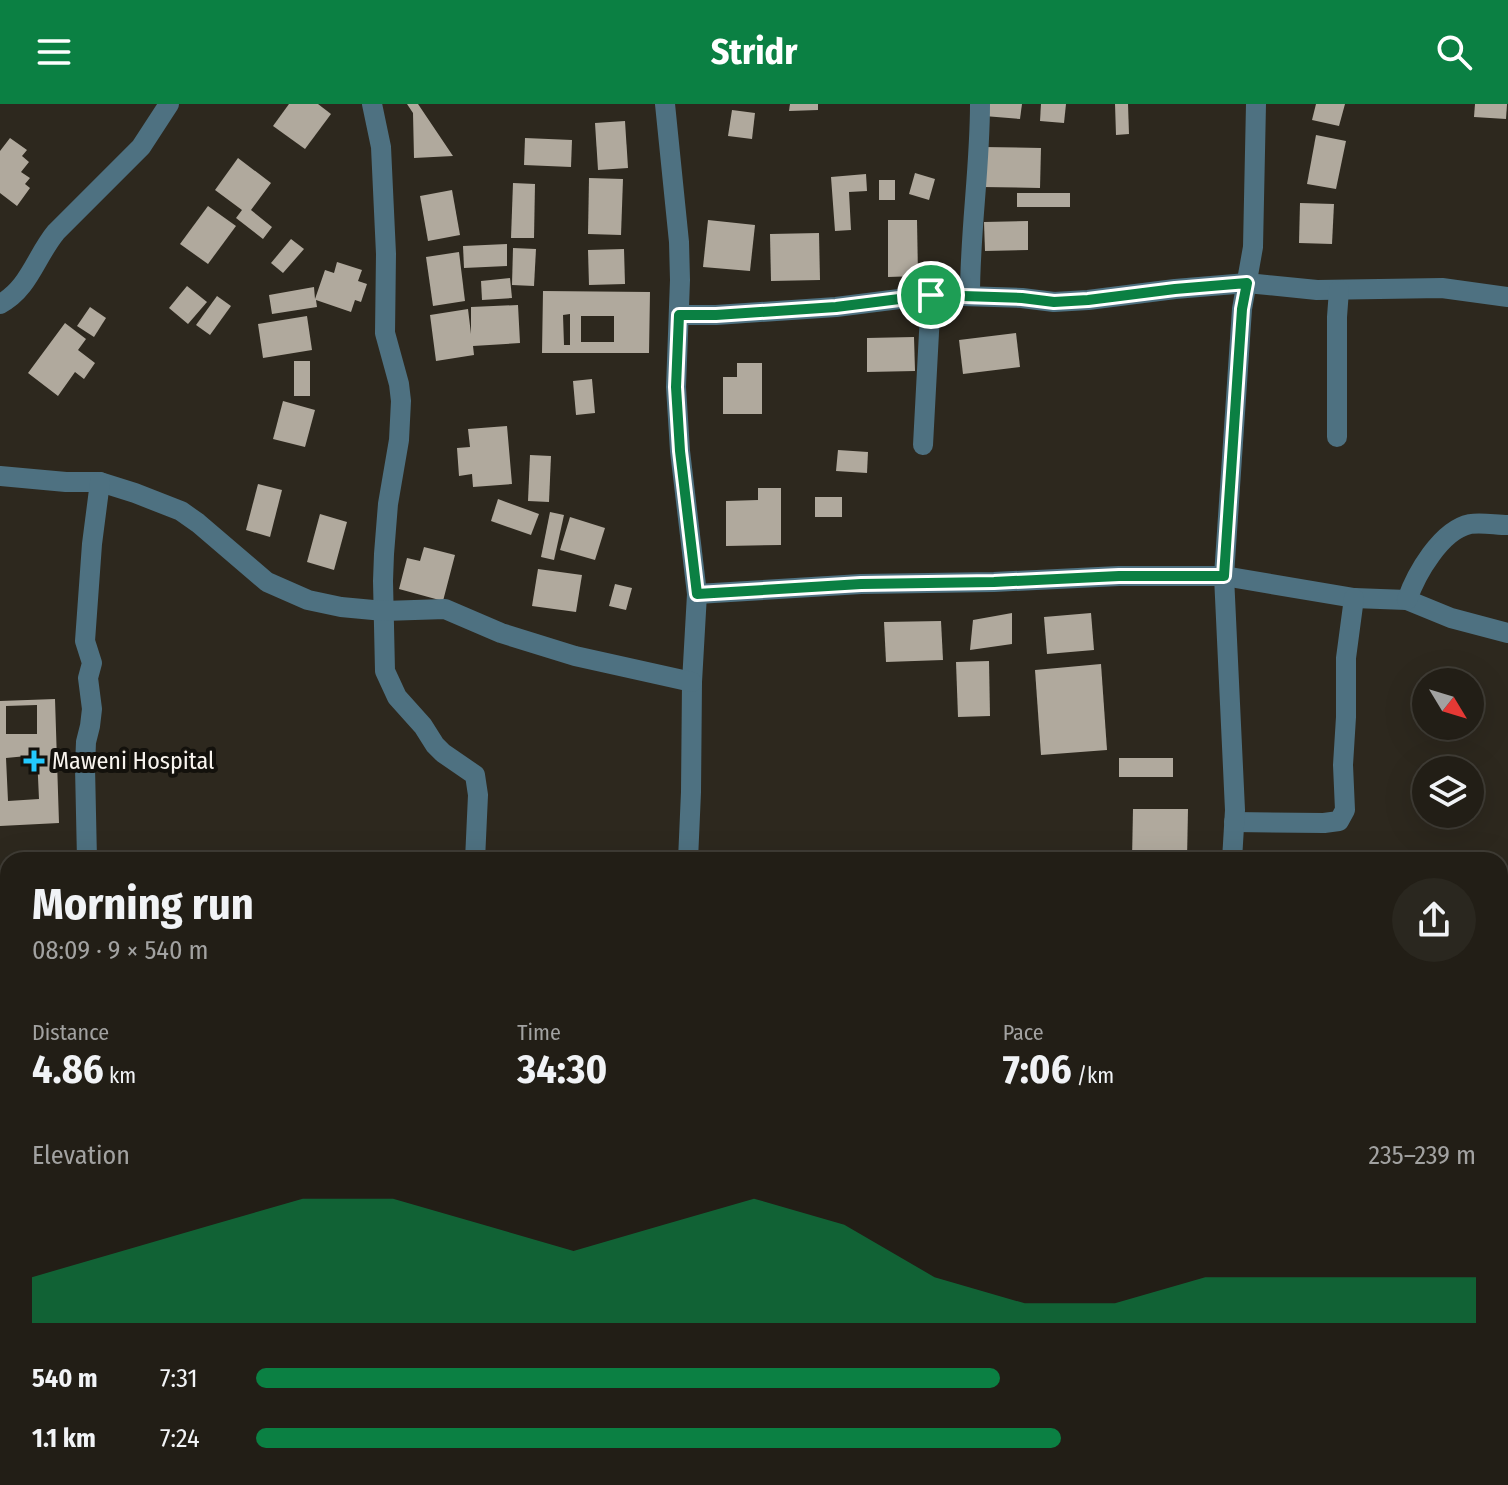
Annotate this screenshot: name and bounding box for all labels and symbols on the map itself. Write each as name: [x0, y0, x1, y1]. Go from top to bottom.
pin: [897, 261, 965, 329]
north arrow: [1412, 668, 1484, 740]
place label: Maweni Hospital: [52, 747, 214, 775]
marker: Maweni Hospital: [23, 750, 45, 772]

